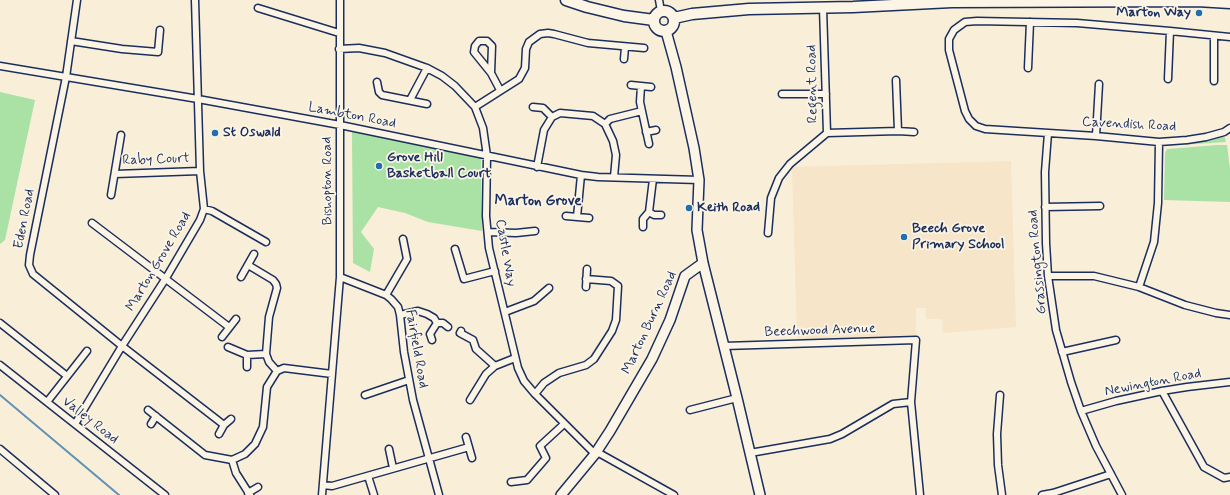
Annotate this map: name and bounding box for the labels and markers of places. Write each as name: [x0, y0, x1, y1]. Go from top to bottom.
place label: Marton Way: [1116, 5, 1191, 21]
marker: Marton Way: [1194, 8, 1204, 18]
place label: St Oswald: [223, 125, 281, 141]
marker: St Oswald: [210, 128, 220, 138]
place label: Grove Hill Basketball Court: [387, 150, 491, 182]
marker: Grove Hill Basketball Court: [374, 161, 384, 171]
place label: Keith Road: [697, 200, 760, 216]
marker: Keith Road: [684, 203, 694, 213]
place label: Beech Grove Primary School: [912, 221, 1004, 254]
marker: Beech Grove Primary School: [899, 232, 909, 242]

